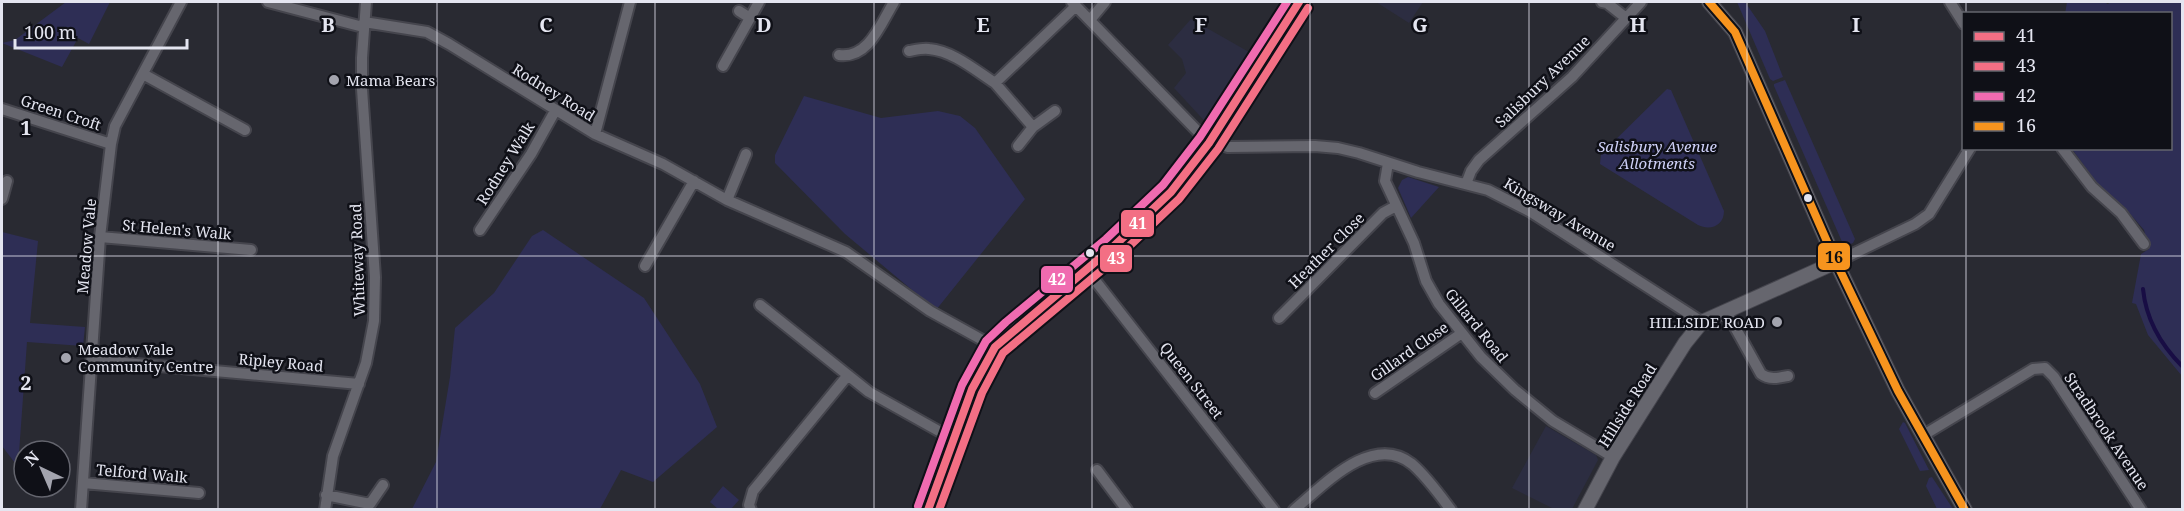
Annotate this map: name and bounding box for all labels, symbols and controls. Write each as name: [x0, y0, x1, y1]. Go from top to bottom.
text: B: [321, 11, 335, 38]
text: C: [539, 11, 553, 38]
text: D: [756, 11, 772, 38]
text: E: [976, 11, 990, 38]
text: F: [1195, 11, 1207, 38]
text: G: [1412, 11, 1428, 38]
text: H: [1630, 11, 1646, 38]
text: I: [1852, 11, 1860, 38]
scale bar: [15, 12, 188, 50]
legend: [1962, 12, 2172, 150]
text: 100 m: [24, 20, 76, 44]
text: 41: [2016, 23, 2036, 47]
street label: Salisbury Avenue: [1490, 31, 1594, 131]
text: 43: [2016, 53, 2036, 77]
street label: Rodney Road: [509, 59, 599, 125]
place label: Mama Bears: [346, 70, 435, 90]
marker: Mama Bears: [327, 73, 341, 87]
text: 42: [2016, 83, 2036, 107]
street label: Green Croft: [18, 90, 104, 134]
text: 16: [2016, 113, 2036, 137]
text: 1: [20, 114, 32, 141]
street label: Rodney Walk: [472, 118, 539, 208]
park label: Salisbury Avenue Allotments: [1597, 136, 1717, 173]
street label: Kingsway Avenue: [1500, 173, 1620, 255]
unlabelled marker: [1802, 192, 1814, 204]
street label: Meadow Vale: [72, 198, 100, 294]
street label: Whiteway Road: [345, 203, 369, 317]
street label: Heather Close: [1284, 208, 1368, 292]
line badge: 41: [1120, 209, 1155, 238]
text: 41: [1129, 212, 1147, 234]
street label: St Helen's Walk: [122, 214, 233, 244]
line badge: 16: [1817, 242, 1851, 271]
line badge: 43: [1099, 244, 1133, 273]
text: 16: [1825, 246, 1843, 268]
unlabelled marker: [1084, 247, 1096, 259]
text: 43: [1107, 247, 1125, 269]
line badge: 42: [1040, 265, 1074, 294]
text: 42: [1048, 268, 1066, 290]
street label: Gillard Road: [1441, 284, 1513, 366]
place label: HILLSIDE ROAD: [1649, 312, 1765, 332]
marker: HILLSIDE ROAD: [1770, 315, 1784, 329]
street label: Gillard Close: [1366, 317, 1452, 385]
street label: Queen Street: [1156, 338, 1228, 422]
place label: Meadow Vale Community Centre: [78, 339, 213, 376]
street label: Ripley Road: [238, 348, 324, 376]
marker: Meadow Vale Community Centre: [59, 351, 73, 365]
street label: Hillside Road: [1593, 359, 1661, 451]
street label: Stradbrook Avenue: [2060, 368, 2154, 494]
text: 2: [20, 369, 32, 396]
north arrow: [12, 439, 72, 499]
text: N: [19, 446, 44, 471]
street label: Telford Walk: [95, 459, 189, 487]

